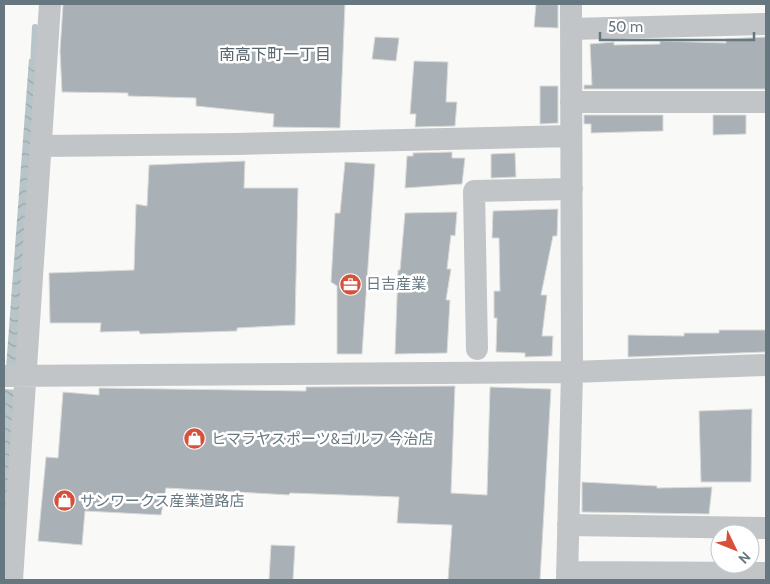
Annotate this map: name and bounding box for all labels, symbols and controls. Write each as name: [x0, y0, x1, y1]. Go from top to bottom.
scale bar: [600, 10, 754, 42]
text: 50 m: [608, 18, 643, 36]
district label: 南高下町一丁目: [219, 45, 331, 64]
office icon: 日吉産業: [338, 272, 362, 296]
place label: 日吉産業: [366, 275, 426, 293]
shop icon: ヒマラヤスポーツ&ゴルフ 今治店: [183, 427, 207, 451]
place label: ヒマラヤスポーツ&ゴルフ 今治店: [211, 430, 433, 448]
shop icon: サンワークス産業道路店: [52, 489, 76, 513]
place label: サンワークス産業道路店: [80, 492, 245, 510]
north arrow: [710, 524, 760, 574]
text: N: [735, 548, 754, 568]

